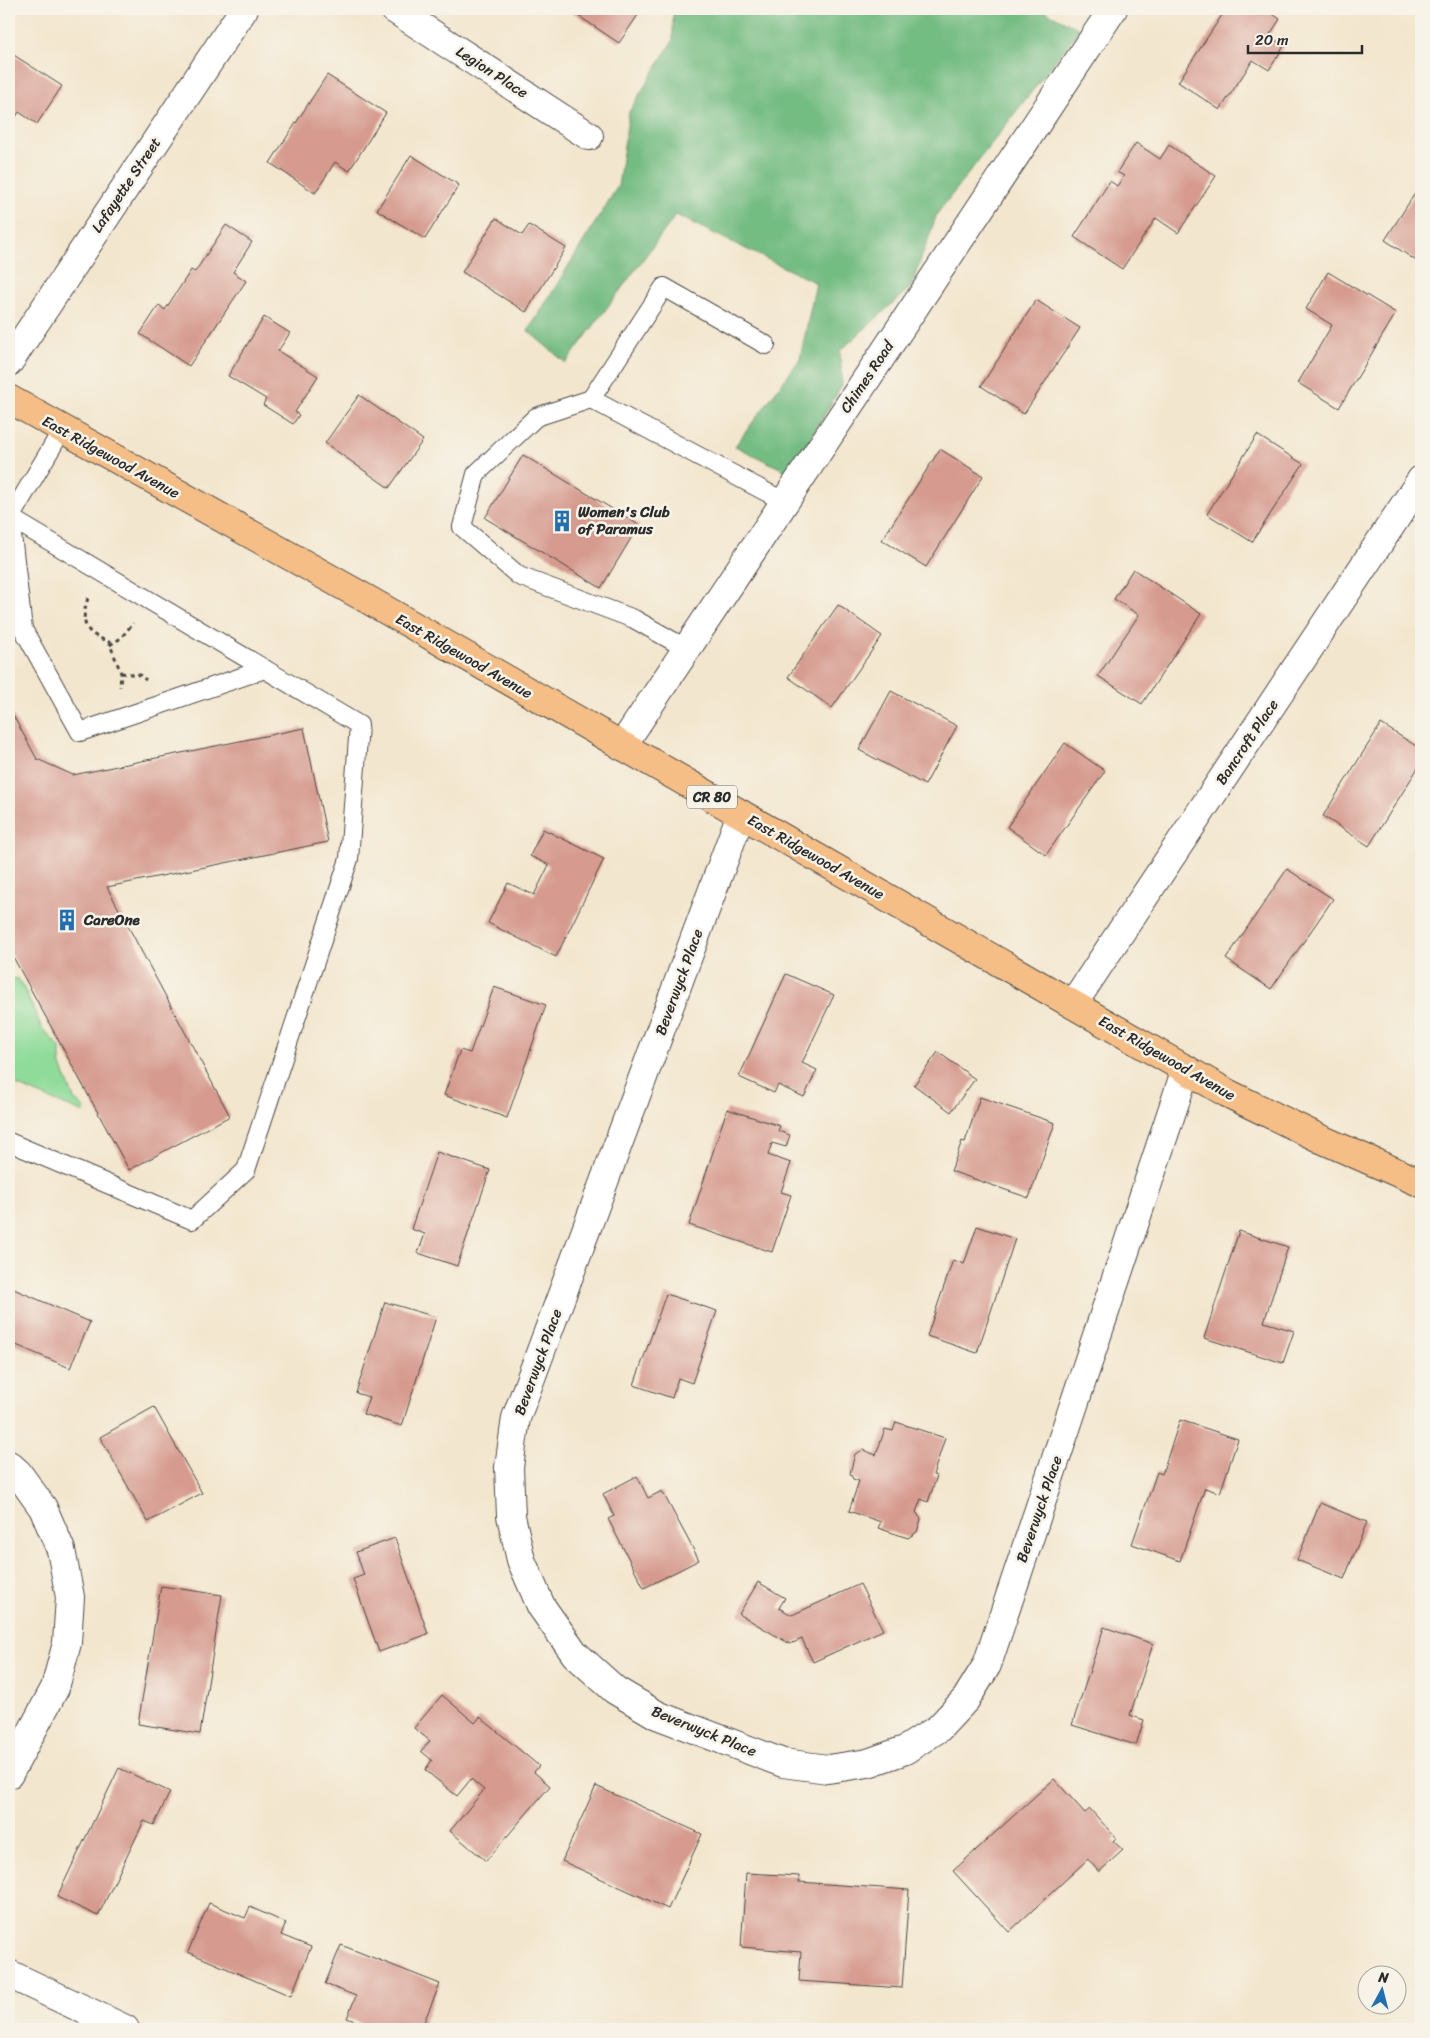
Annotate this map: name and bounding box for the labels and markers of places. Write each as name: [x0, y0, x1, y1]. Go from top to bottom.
place label: Women's Club of Paramus: [578, 499, 670, 542]
building icon: Women's Club of Paramus: [549, 508, 575, 534]
building icon: CareOne: [54, 907, 80, 933]
place label: CareOne: [83, 907, 141, 933]

